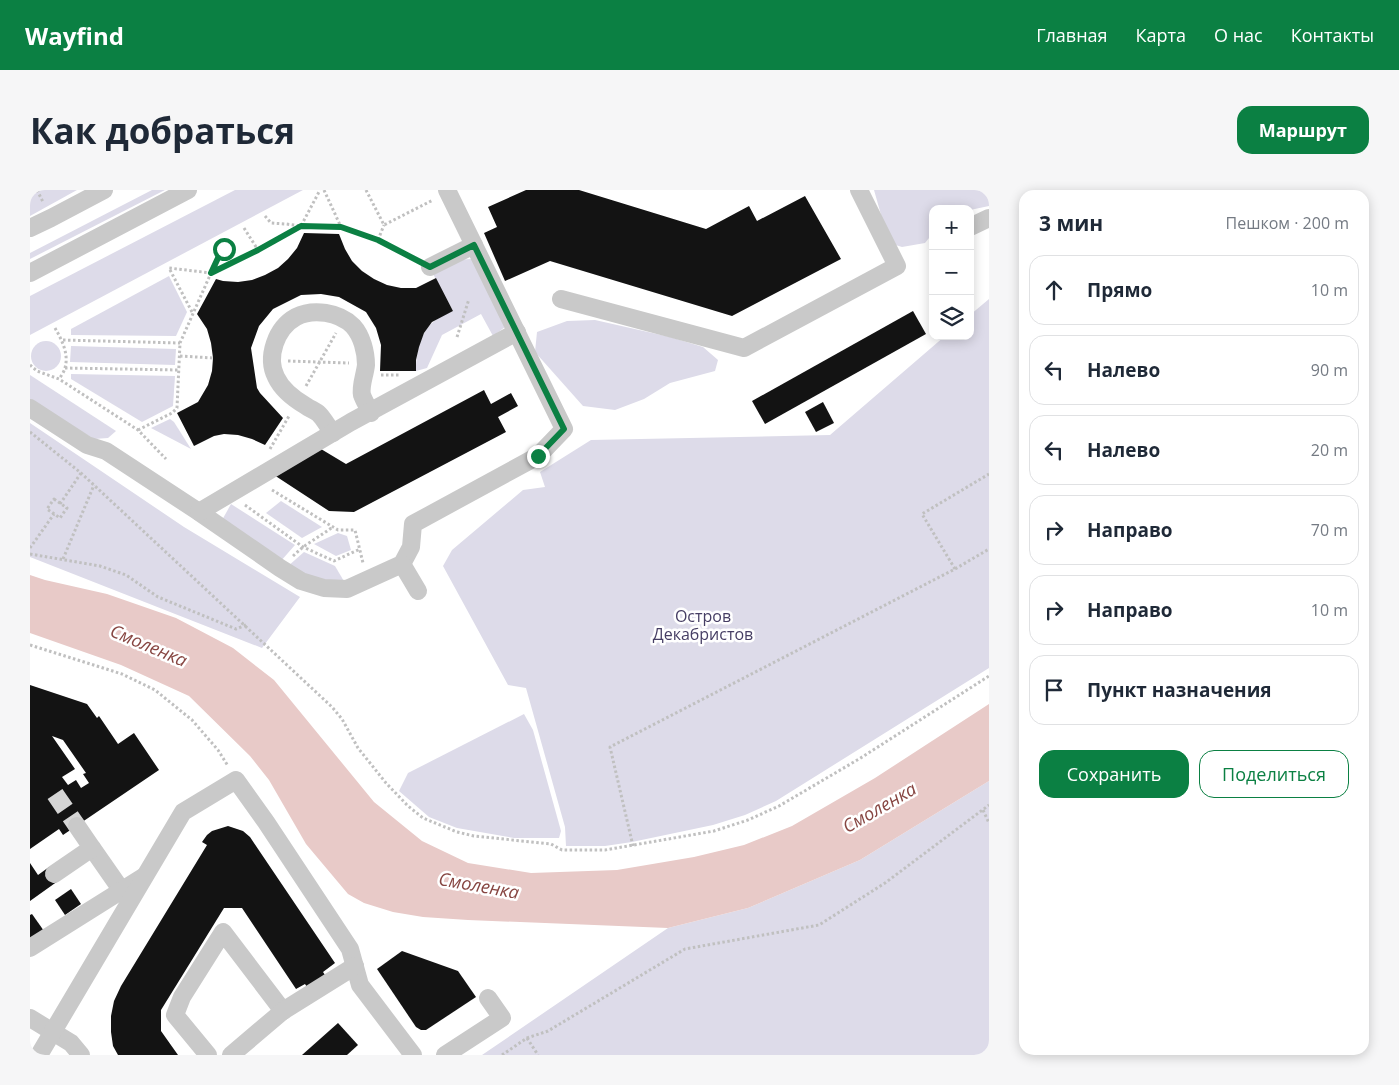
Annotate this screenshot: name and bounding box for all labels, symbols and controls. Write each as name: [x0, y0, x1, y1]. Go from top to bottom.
text: Wayfind: [25, 19, 124, 52]
text: Главная: [1036, 23, 1108, 47]
text: Карта: [1136, 23, 1186, 47]
text: О нас: [1214, 23, 1263, 47]
text: Контакты: [1291, 23, 1374, 47]
button: Маршрут: [1237, 106, 1369, 154]
text: Как добраться: [30, 107, 295, 154]
map controls: [929, 205, 974, 340]
button: +: [929, 205, 974, 250]
text: 3 мин: [1039, 209, 1103, 237]
text: Пешком · 200 m: [1226, 212, 1349, 234]
route start: [213, 238, 236, 261]
button: −: [929, 250, 974, 295]
icon: ahead: [1040, 276, 1068, 304]
text: Прямо: [1087, 277, 1152, 303]
text: 10 m: [1311, 279, 1348, 301]
button: layers: [929, 295, 974, 340]
icon: left: [1040, 356, 1068, 384]
text: Налево: [1087, 357, 1160, 383]
text: 90 m: [1311, 359, 1348, 381]
icon: left: [1040, 436, 1068, 464]
text: Налево: [1087, 437, 1160, 463]
text: 20 m: [1311, 439, 1348, 461]
route end: [527, 445, 550, 468]
icon: right: [1040, 516, 1068, 544]
text: Направо: [1087, 517, 1173, 543]
text: 70 m: [1311, 519, 1348, 541]
icon: right: [1040, 596, 1068, 624]
text: Направо: [1087, 597, 1173, 623]
text: 10 m: [1311, 599, 1348, 621]
park label: Остров Декабристов: [653, 605, 753, 645]
water label: Смоленка: [107, 618, 191, 672]
icon: arrive: [1040, 676, 1068, 704]
text: Пункт назначения: [1087, 677, 1272, 703]
button: Сохранить: [1039, 750, 1189, 798]
button: Поделиться: [1199, 750, 1349, 798]
water label: Смоленка: [838, 776, 920, 838]
water label: Смоленка: [437, 866, 521, 904]

